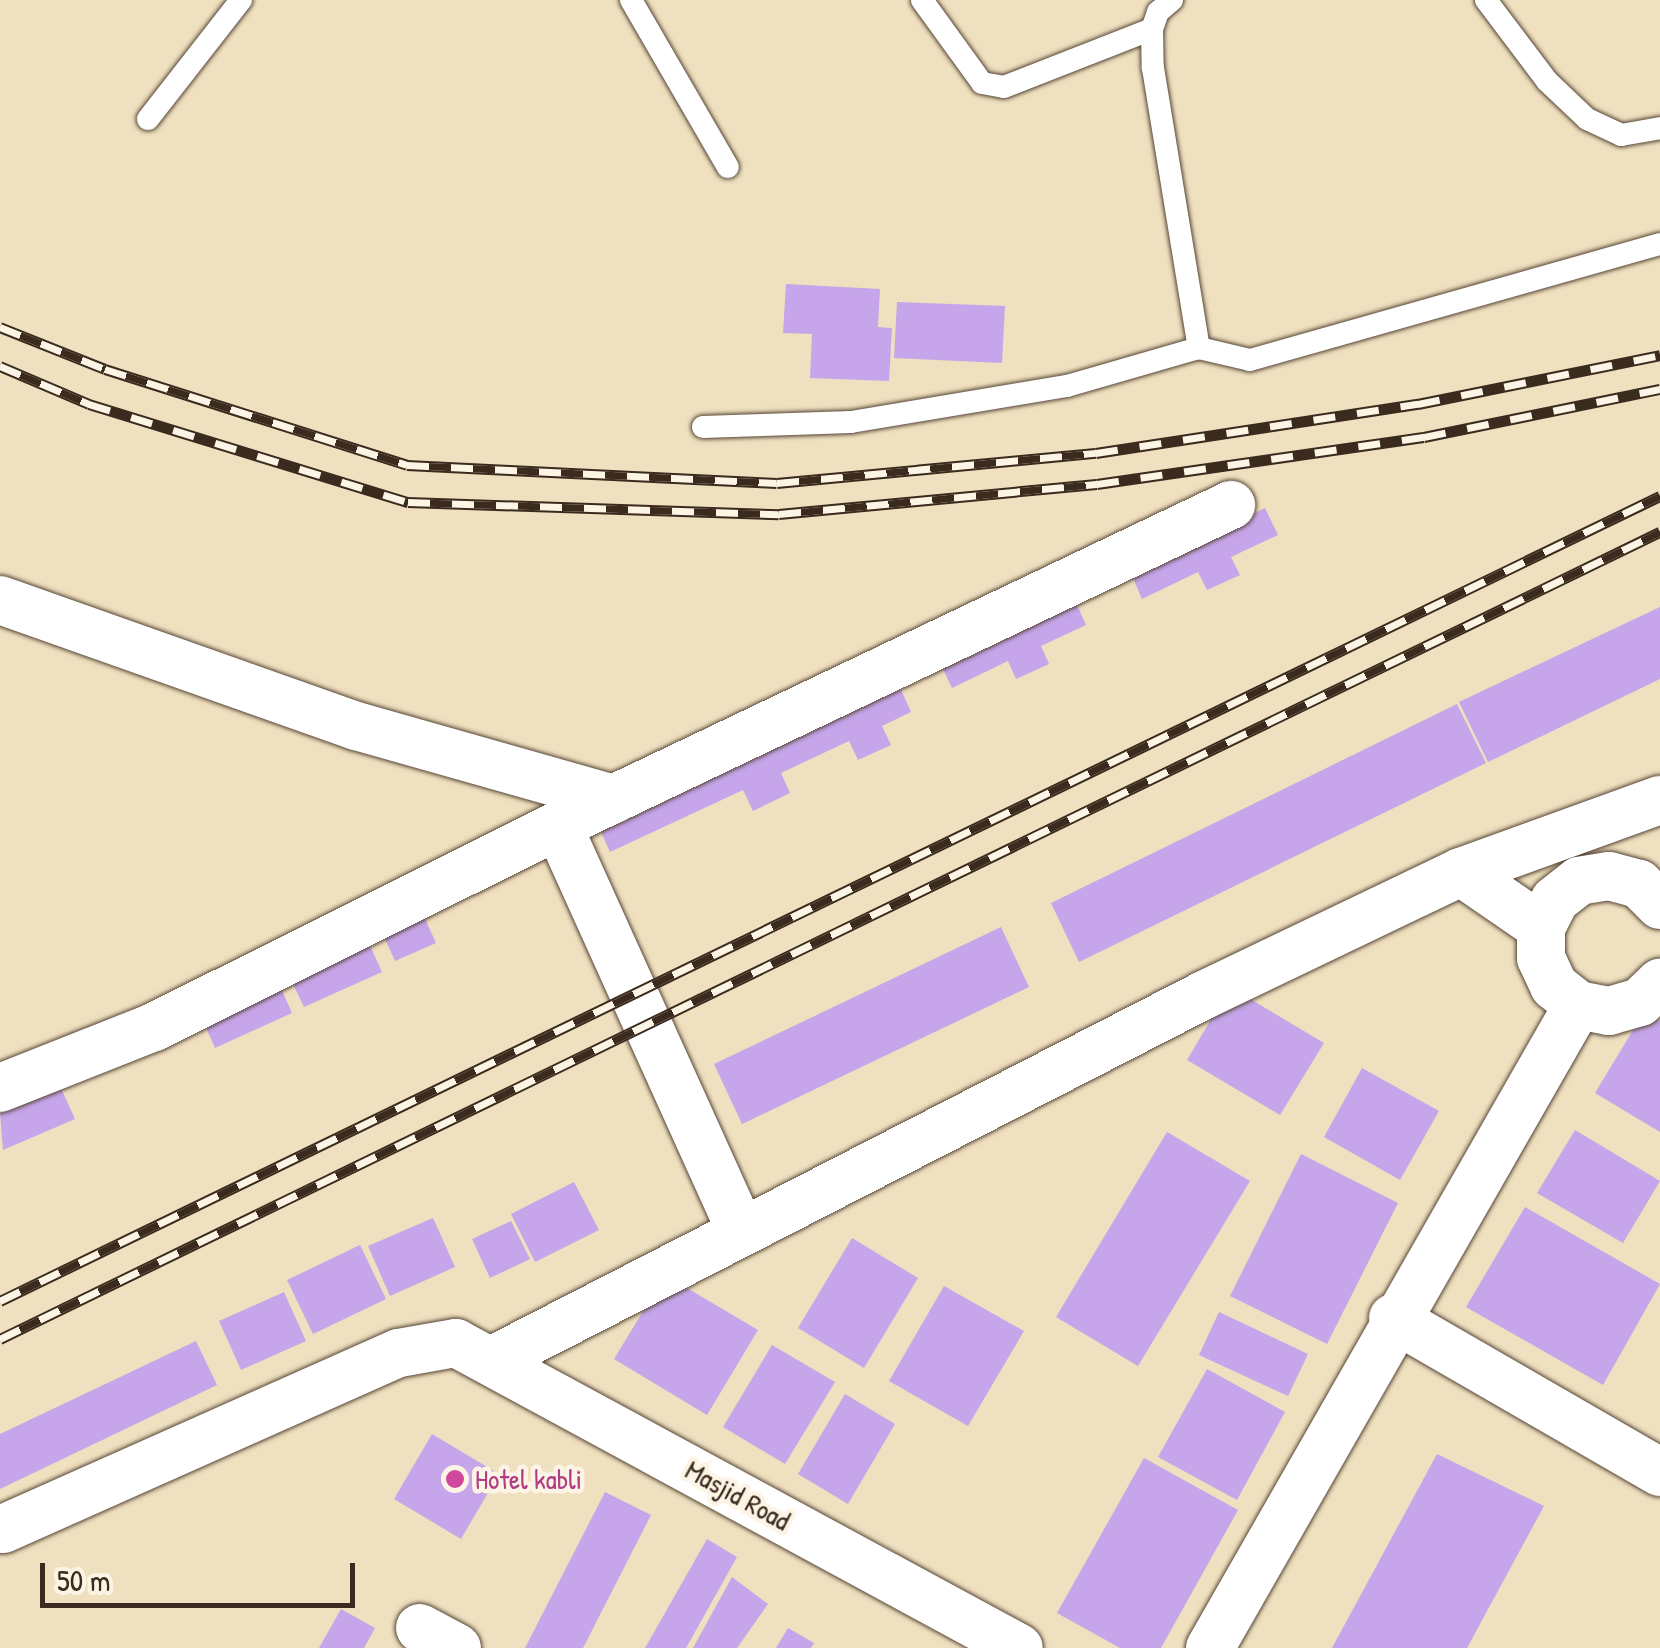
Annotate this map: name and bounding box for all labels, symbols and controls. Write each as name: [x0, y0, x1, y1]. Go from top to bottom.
street label: Masjid Road: [680, 1453, 796, 1537]
place label: Hotel kabli: [475, 1462, 582, 1496]
marker: Hotel kabli: [444, 1468, 466, 1490]
scale bar: [45, 1543, 360, 1605]
text: 50 m: [57, 1560, 110, 1600]

